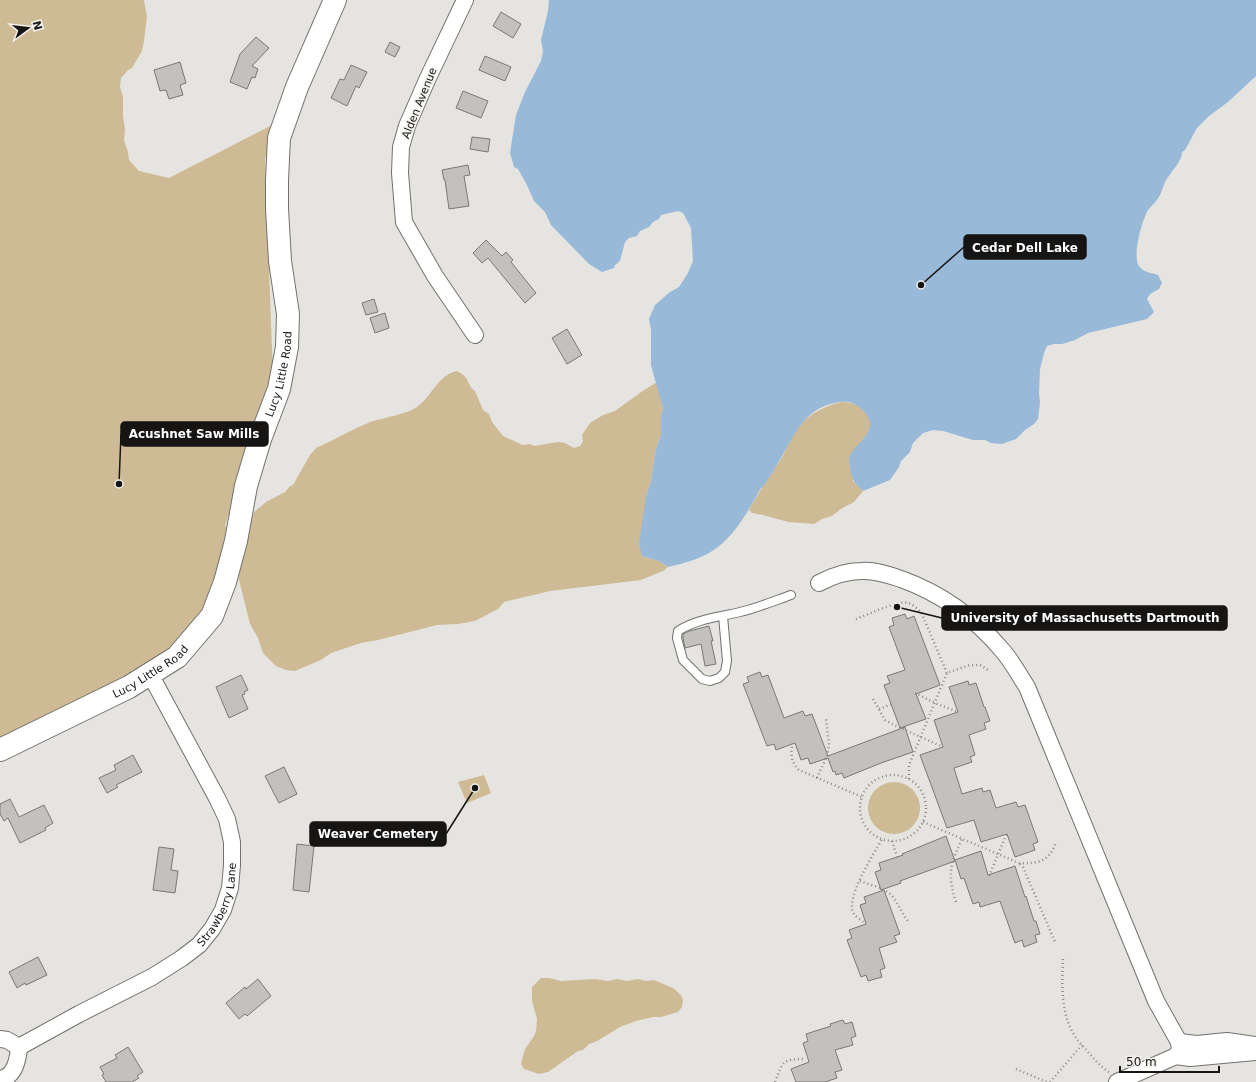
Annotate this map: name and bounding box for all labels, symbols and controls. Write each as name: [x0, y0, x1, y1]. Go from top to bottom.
north arrow: [8, 8, 48, 48]
text: N: [30, 19, 45, 32]
street label: Alden Avenue: [399, 65, 440, 141]
callout: Cedar Dell Lake: [964, 235, 1086, 259]
text: Cedar Dell Lake: [972, 241, 1078, 255]
street label: Lucy Little Road: [263, 331, 294, 419]
callout: Acushnet Saw Mills: [121, 422, 268, 446]
text: Acushnet Saw Mills: [129, 427, 259, 441]
callout: University of Massachusetts Dartmouth: [942, 606, 1227, 630]
text: University of Massachusetts Dartmouth: [951, 611, 1219, 625]
street label: Lucy Little Road: [111, 643, 191, 701]
callout: Weaver Cemetery: [310, 822, 446, 846]
text: Weaver Cemetery: [318, 827, 438, 841]
street label: Strawberry Lane: [195, 862, 239, 949]
scale bar: [1120, 1048, 1219, 1074]
text: 50 m: [1126, 1055, 1157, 1069]

